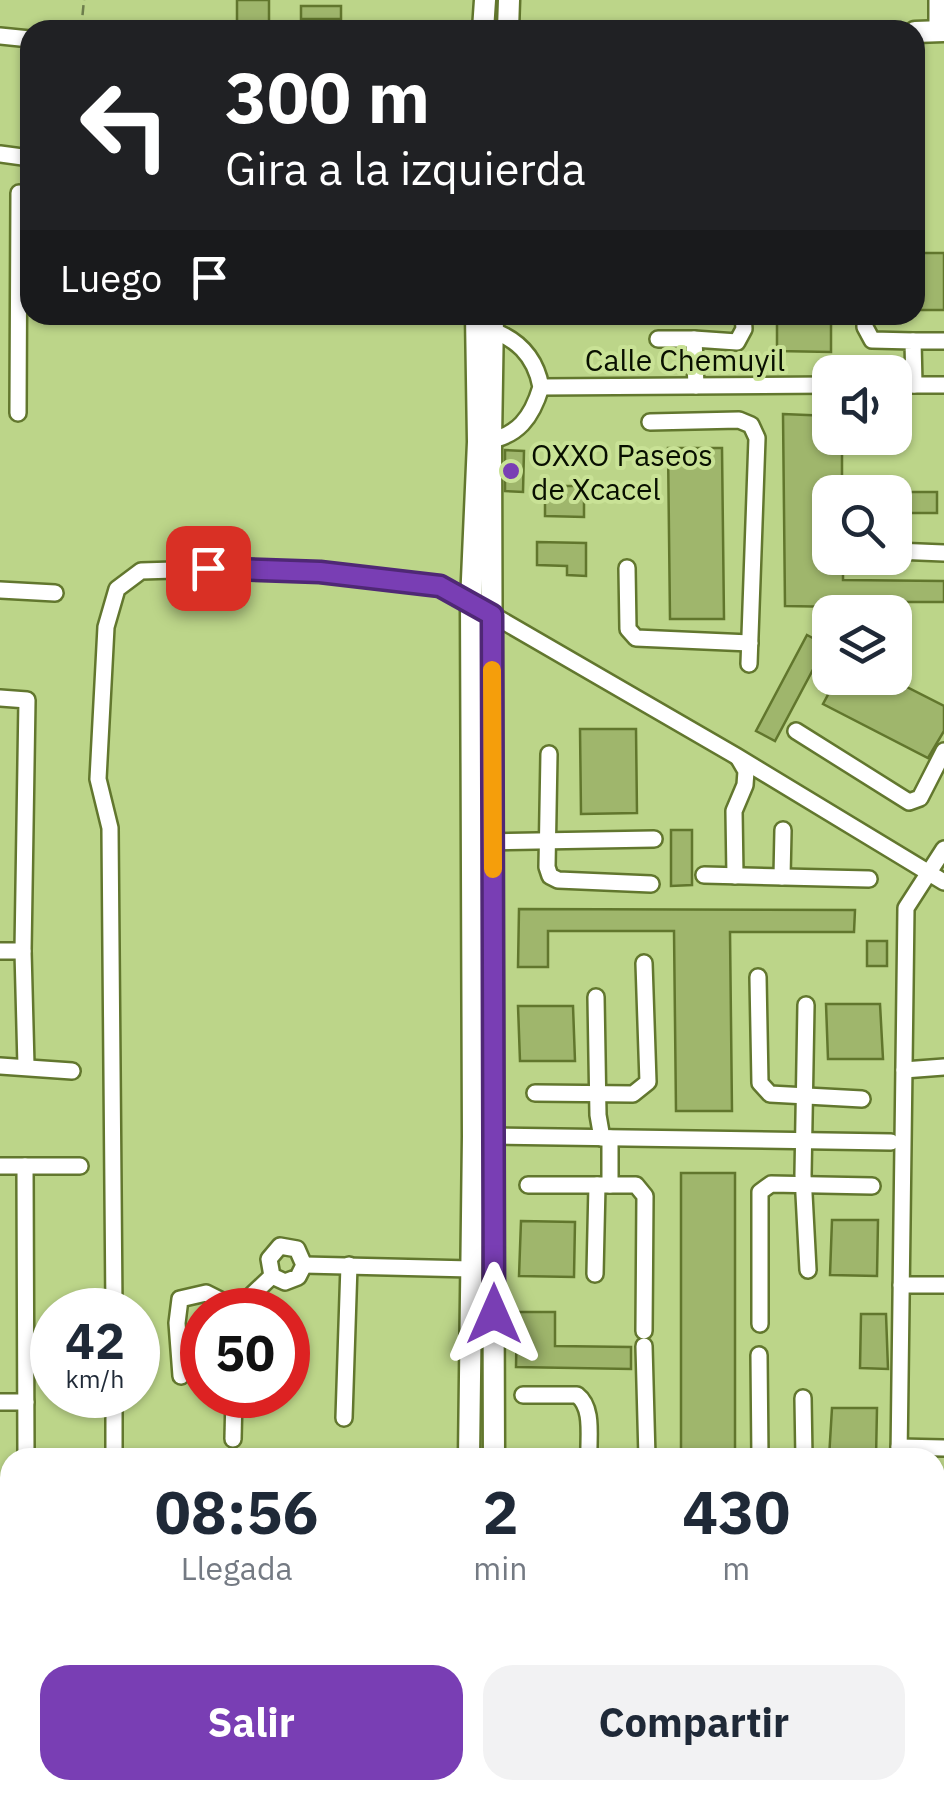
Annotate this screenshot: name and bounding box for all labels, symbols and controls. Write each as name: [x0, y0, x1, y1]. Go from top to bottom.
text: 300 m: [225, 51, 430, 142]
icon: left: [60, 60, 190, 190]
text: Gira a la izquierda: [225, 139, 586, 197]
icon: arrive: [182, 250, 237, 305]
text: Luego: [60, 253, 162, 302]
street label: Calle Chemuyil: [585, 340, 785, 379]
map controls: [812, 355, 912, 695]
button: sound: [812, 355, 912, 455]
place label: OXXO Paseos de Xcacel: [531, 435, 713, 508]
marker: OXXO Paseos de Xcacel: [500, 460, 522, 482]
button: search: [812, 475, 912, 575]
pin: [166, 526, 251, 611]
icon: arrive: [181, 541, 236, 596]
button: layers: [812, 595, 912, 695]
position arrow: [442, 1262, 546, 1366]
speed limit sign: 50: [180, 1288, 310, 1418]
text: 42: [65, 1308, 125, 1373]
text: km/h: [66, 1362, 124, 1395]
text: 08:56: [155, 1472, 319, 1551]
text: 2: [482, 1472, 518, 1551]
text: 430: [682, 1472, 790, 1551]
text: Llegada: [181, 1547, 293, 1589]
text: min: [473, 1547, 527, 1589]
text: m: [722, 1547, 750, 1589]
button: Salir: [40, 1665, 463, 1780]
button: Compartir: [483, 1665, 905, 1780]

